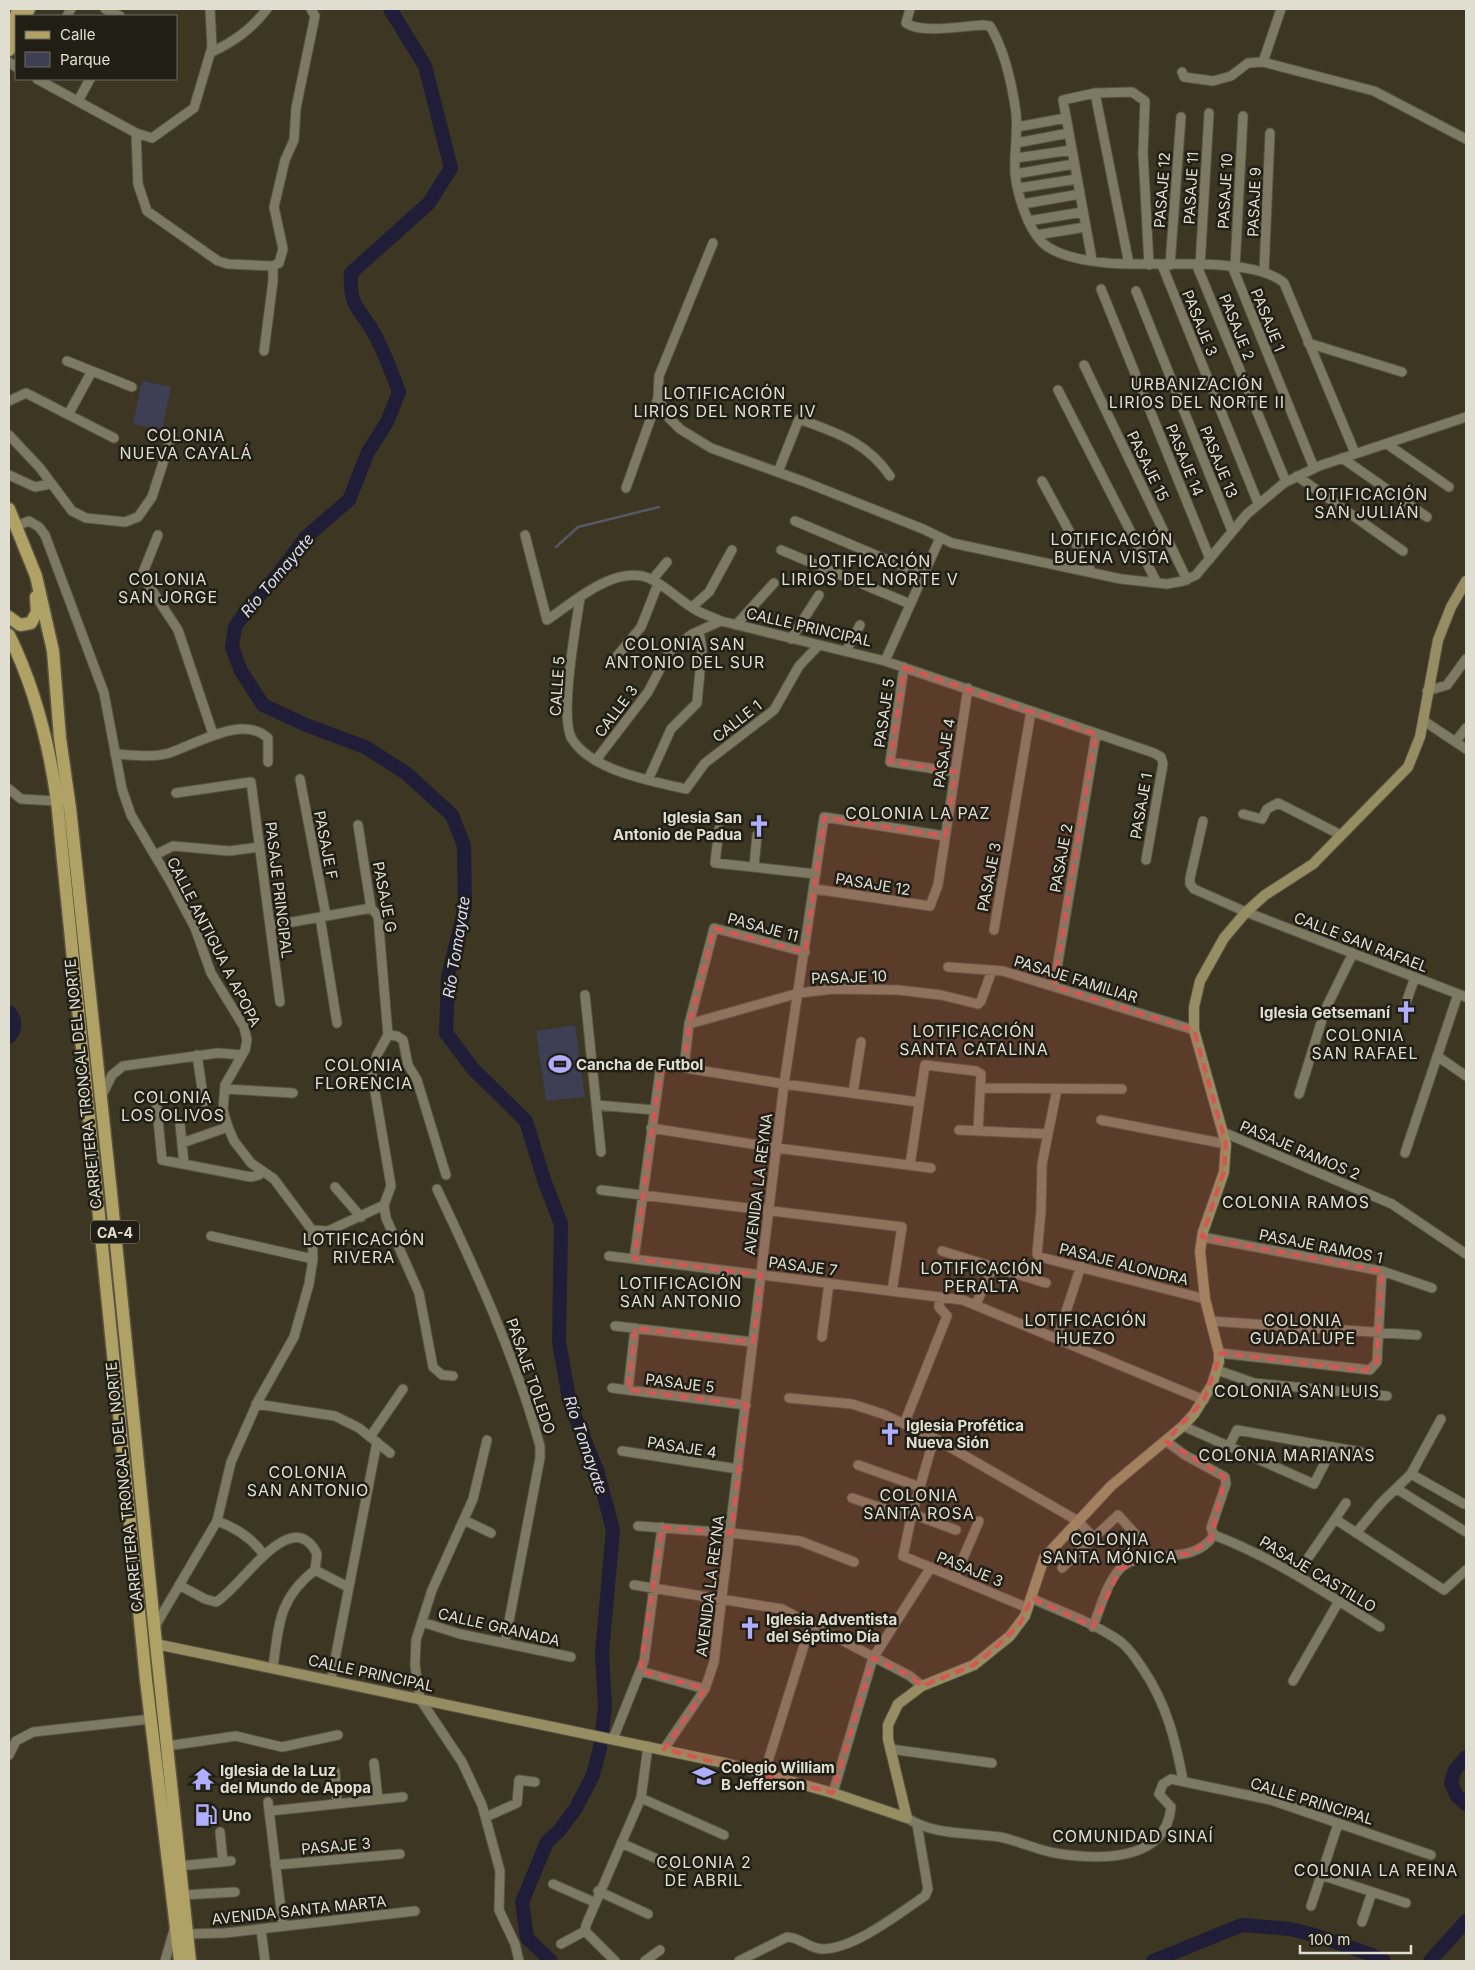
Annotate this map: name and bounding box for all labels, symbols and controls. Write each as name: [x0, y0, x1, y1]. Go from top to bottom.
legend: [15, 15, 178, 80]
text: Calle: [60, 25, 95, 44]
text: Parque: [60, 50, 110, 69]
street label: PASAJE 11: [1180, 151, 1202, 225]
street label: PASAJE 12: [1150, 152, 1174, 228]
street label: PASAJE 10: [1214, 152, 1236, 230]
street label: PASAJE 9: [1243, 167, 1265, 237]
street label: PASAJE 1: [1247, 286, 1289, 354]
street label: PASAJE 3: [1178, 287, 1222, 359]
street label: PASAJE 2: [1215, 291, 1259, 363]
district label: URBANIZACIÓN LIRIOS DEL NORTE II: [1109, 374, 1285, 412]
district label: LOTIFICACIÓN LIRIOS DEL NORTE IV: [633, 383, 817, 421]
street label: PASAJE 14: [1162, 421, 1208, 499]
street label: PASAJE 13: [1196, 423, 1242, 501]
district label: COLONIA NUEVA CAYALÁ: [119, 425, 253, 463]
street label: PASAJE 15: [1123, 428, 1173, 504]
district label: LOTIFICACIÓN SAN JULIÁN: [1306, 484, 1428, 522]
water label: Río Tomayate: [236, 529, 318, 621]
district label: LOTIFICACIÓN BUENA VISTA: [1051, 529, 1173, 567]
district label: LOTIFICACIÓN LIRIOS DEL NORTE V: [781, 551, 959, 589]
district label: COLONIA SAN JORGE: [118, 569, 218, 607]
street label: CALLE PRINCIPAL: [744, 603, 874, 651]
district label: COLONIA SAN ANTONIO DEL SUR: [605, 634, 765, 672]
street label: CALLE 5: [545, 655, 569, 717]
street label: PASAJE 5: [870, 677, 898, 749]
street label: CALLE 3: [590, 681, 642, 741]
street label: CALLE 1: [709, 696, 765, 746]
street label: PASAJE 4: [929, 717, 959, 789]
street label: PASAJE 1: [1126, 772, 1156, 840]
district label: COLONIA LA PAZ: [845, 803, 991, 823]
place label: Iglesia San Antonio de Padua: [613, 808, 742, 844]
street label: PASAJE F: [310, 809, 342, 881]
church icon: Iglesia San Antonio de Padua: [746, 813, 772, 839]
street label: PASAJE PRINCIPAL: [261, 821, 297, 959]
street label: PASAJE 2: [1046, 822, 1076, 894]
street label: PASAJE 3: [973, 841, 1005, 913]
street label: CALLE ANTIGUA A APOPA: [163, 854, 265, 1030]
street label: PASAJE G: [369, 860, 401, 934]
street label: PASAJE 12: [834, 869, 912, 899]
water label: Río Tomayate: [438, 894, 474, 1000]
street label: PASAJE 11: [725, 908, 801, 946]
street label: CALLE SAN RAFAEL: [1291, 908, 1431, 976]
street label: PASAJE FAMILIAR: [1012, 951, 1141, 1007]
street label: CARRETERA TRONCAL DEL NORTE: [60, 958, 106, 1210]
street label: PASAJE 10: [811, 966, 887, 988]
church icon: Iglesia Getsemaní: [1393, 999, 1419, 1025]
place label: Iglesia Getsemaní: [1260, 1003, 1391, 1022]
district label: LOTIFICACIÓN SANTA CATALINA: [899, 1021, 1049, 1059]
district label: COLONIA SAN RAFAEL: [1312, 1025, 1418, 1063]
sports icon: Cancha de Futbol: [547, 1051, 573, 1077]
district label: COLONIA FLORENCIA: [315, 1055, 413, 1093]
place label: Cancha de Futbol: [576, 1055, 703, 1074]
district label: COLONIA LOS OLIVOS: [121, 1087, 225, 1125]
street label: AVENIDA LA REYNA: [740, 1112, 776, 1256]
street label: PASAJE RAMOS 2: [1237, 1116, 1363, 1184]
district label: COLONIA RAMOS: [1222, 1192, 1370, 1212]
road number: CA-4: [91, 1220, 139, 1244]
street label: PASAJE RAMOS 1: [1258, 1225, 1384, 1267]
district label: LOTIFICACIÓN RIVERA: [303, 1229, 425, 1267]
street label: PASAJE ALONDRA: [1057, 1239, 1191, 1289]
street label: PASAJE 7: [768, 1252, 838, 1280]
district label: LOTIFICACIÓN PERALTA: [921, 1258, 1043, 1296]
district label: LOTIFICACIÓN SAN ANTONIO: [620, 1273, 742, 1311]
district label: LOTIFICACIÓN HUEZO: [1025, 1310, 1147, 1348]
district label: COLONIA GUADALUPE: [1250, 1310, 1356, 1348]
street label: PASAJE TOLEDO: [502, 1316, 560, 1436]
street label: CARRETERA TRONCAL DEL NORTE: [101, 1361, 147, 1613]
street label: PASAJE 5: [644, 1369, 716, 1397]
district label: COLONIA SAN LUIS: [1214, 1381, 1380, 1401]
water label: Río Tomayate: [560, 1393, 612, 1497]
place label: Iglesia Profética Nueva Sión: [906, 1416, 1024, 1452]
church icon: Iglesia Profética Nueva Sión: [877, 1421, 903, 1447]
street label: PASAJE 4: [646, 1432, 718, 1462]
district label: COLONIA MARIANAS: [1198, 1445, 1376, 1465]
district label: COLONIA SAN ANTONIO: [247, 1462, 369, 1500]
district label: COLONIA SANTA ROSA: [863, 1485, 975, 1523]
street label: AVENIDA LA REYNA: [692, 1514, 728, 1658]
district label: COLONIA SANTA MÓNICA: [1042, 1529, 1178, 1567]
street label: PASAJE CASTILLO: [1256, 1532, 1380, 1616]
street label: PASAJE 3: [934, 1547, 1006, 1591]
street label: CALLE GRANADA: [436, 1604, 562, 1650]
place label: Iglesia Adventista del Séptimo Día: [766, 1610, 897, 1646]
church icon: Iglesia Adventista del Séptimo Día: [737, 1615, 763, 1641]
street label: CALLE PRINCIPAL: [306, 1650, 436, 1696]
place label: Colegio William B Jefferson: [721, 1758, 835, 1794]
place label: Iglesia de la Luz del Mundo de Apopa: [220, 1761, 371, 1797]
school or university icon: Colegio William B Jefferson: [691, 1763, 717, 1789]
temple icon: Iglesia de la Luz del Mundo de Apopa: [190, 1766, 216, 1792]
street label: CALLE PRINCIPAL: [1248, 1773, 1376, 1829]
fuel station icon: Uno: [193, 1802, 219, 1828]
place label: Uno: [222, 1806, 252, 1825]
district label: COMUNIDAD SINAÍ: [1052, 1826, 1214, 1846]
street label: PASAJE 3: [300, 1833, 372, 1859]
district label: COLONIA 2 DE ABRIL: [656, 1852, 752, 1890]
district label: COLONIA LA REINA: [1294, 1860, 1458, 1880]
street label: AVENIDA SANTA MARTA: [211, 1891, 387, 1929]
scale bar: [1300, 1922, 1411, 1954]
text: 100 m: [1308, 1930, 1350, 1949]

